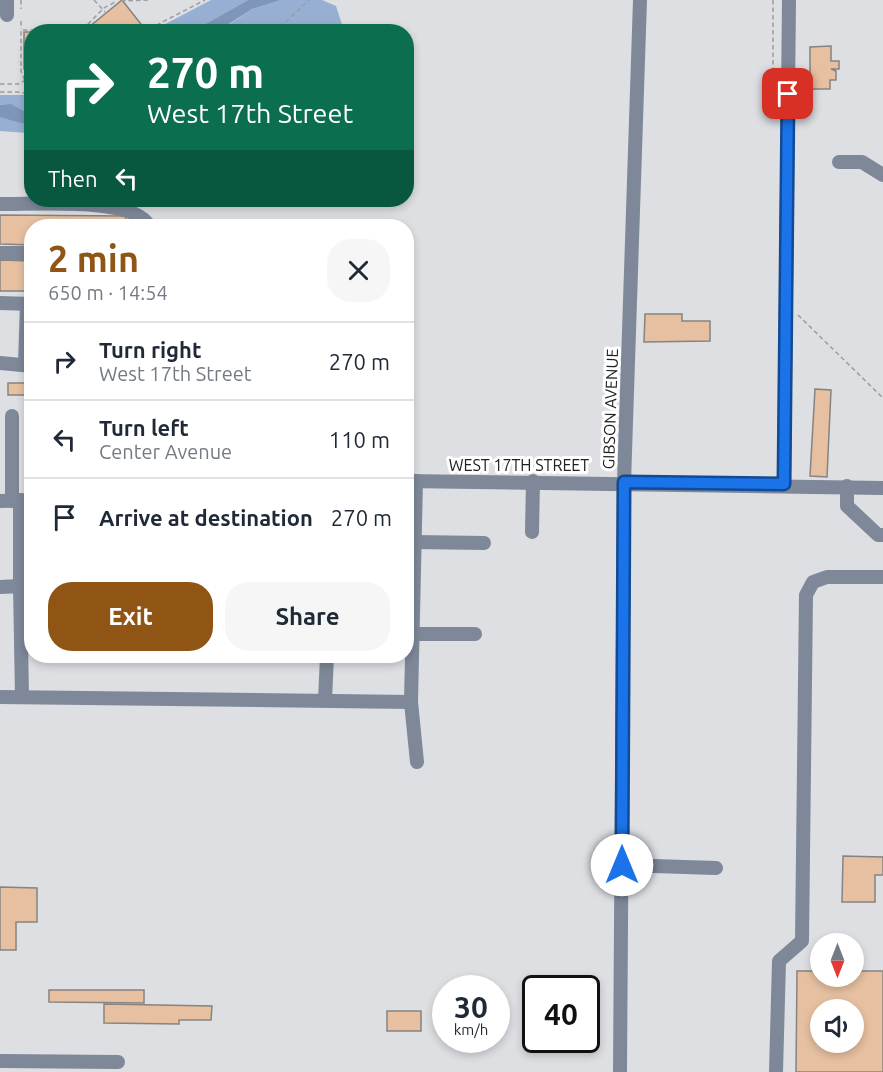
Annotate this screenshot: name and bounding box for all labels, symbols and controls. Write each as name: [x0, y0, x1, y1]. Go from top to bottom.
icon: right: [48, 48, 126, 126]
text: 270 m: [147, 49, 264, 96]
pin: [762, 68, 813, 119]
icon: arrive: [771, 77, 804, 110]
text: West 17th Street: [147, 98, 353, 128]
icon: left: [110, 162, 143, 195]
text: Then: [48, 166, 98, 191]
text: 2 min: [48, 238, 139, 279]
button: close: [327, 239, 390, 302]
text: 650 m · 14:54: [48, 281, 168, 304]
text: Turn right: [99, 337, 201, 362]
icon: right: [48, 345, 81, 378]
street label: GIBSON AVENUE: [599, 348, 621, 470]
text: 270 m: [329, 349, 390, 374]
text: West 17th Street: [99, 362, 252, 385]
text: Turn left: [99, 415, 189, 440]
icon: left: [48, 423, 81, 456]
text: 110 m: [329, 427, 390, 452]
text: Center Avenue: [99, 440, 232, 463]
street label: WEST 17TH STREET: [449, 456, 589, 474]
icon: arrive: [48, 501, 81, 534]
text: Arrive at destination: [99, 505, 313, 530]
text: 270 m: [331, 505, 392, 530]
button: Exit: [48, 582, 213, 651]
button: Share: [225, 582, 390, 651]
position arrow: [590, 833, 654, 897]
north arrow: [810, 933, 864, 987]
map controls: [810, 933, 864, 1053]
speed limit sign: 40: [522, 975, 600, 1053]
text: 30: [454, 990, 488, 1024]
button: sound: [810, 999, 864, 1053]
text: km/h: [454, 1021, 488, 1038]

